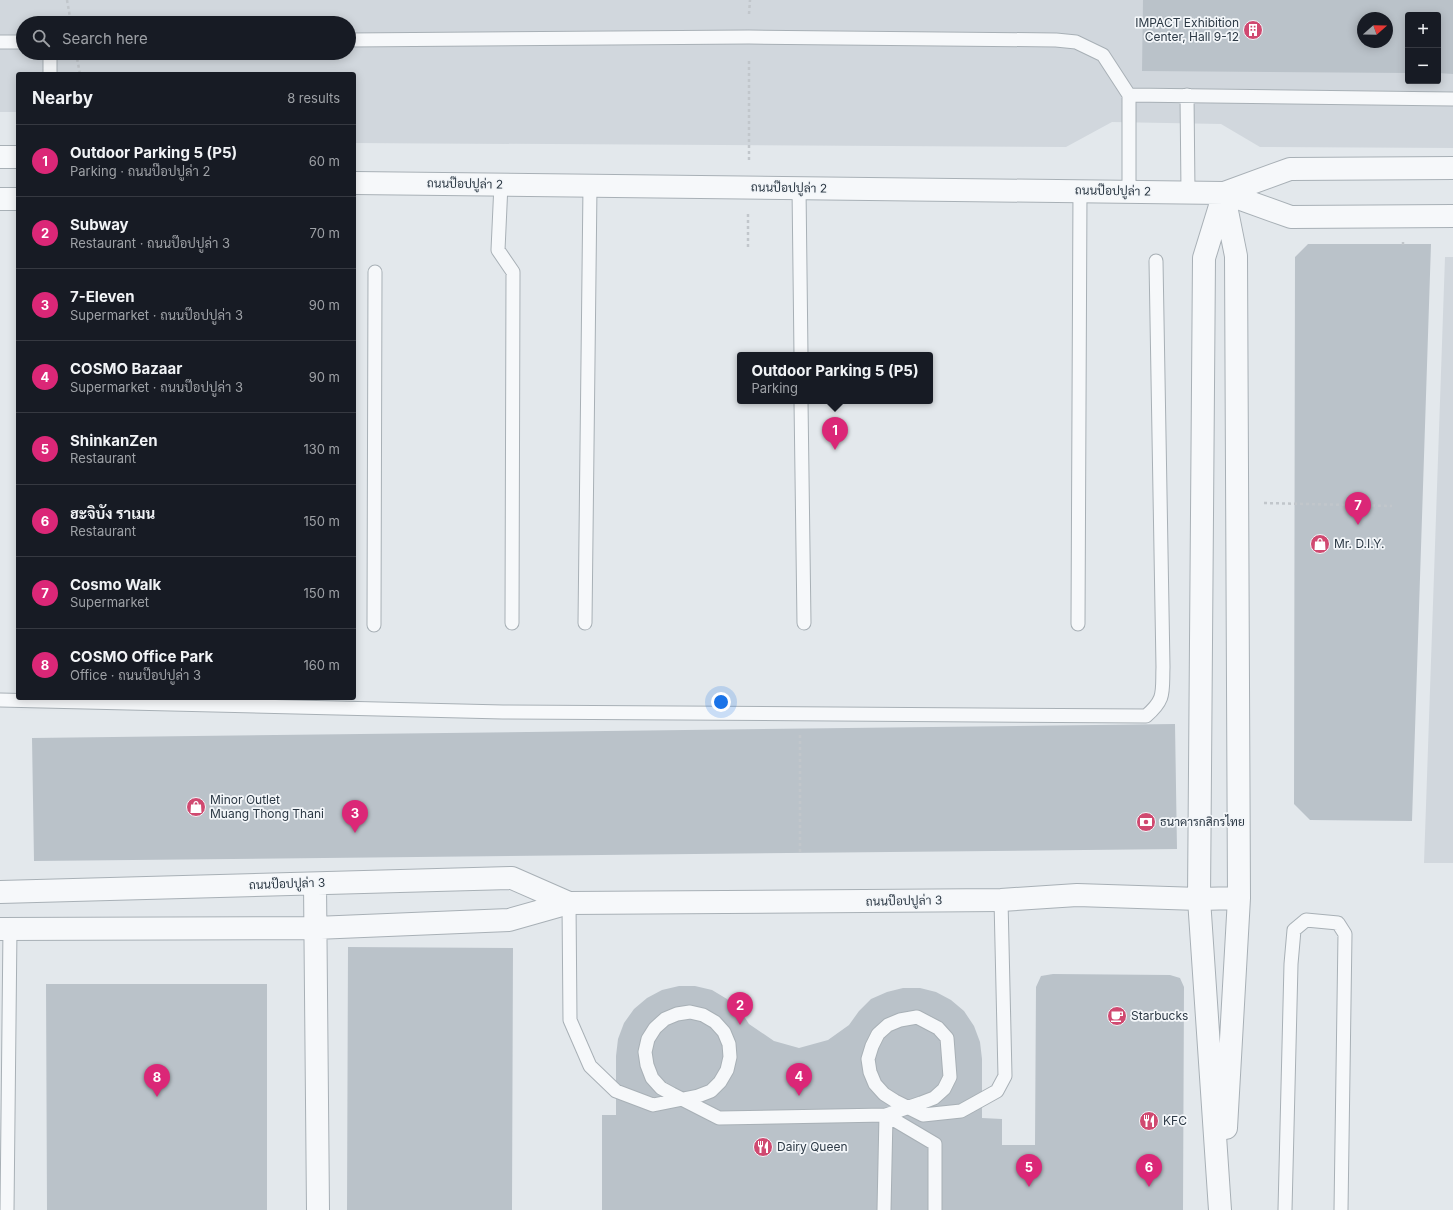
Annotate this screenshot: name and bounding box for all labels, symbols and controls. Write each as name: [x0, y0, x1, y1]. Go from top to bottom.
north arrow: [1357, 12, 1393, 48]
map controls: [1405, 12, 1441, 84]
button: +: [1405, 12, 1441, 48]
place label: IMPACT Exhibition Center, Hall 9-12: [1135, 15, 1239, 44]
search box: [16, 16, 356, 60]
building icon: IMPACT Exhibition Center, Hall 9-12: [1242, 19, 1264, 41]
icon: search: [30, 27, 52, 49]
text: Search here: [62, 29, 148, 48]
button: −: [1405, 48, 1441, 84]
text: Nearby: [32, 88, 93, 108]
text: 8 results: [287, 90, 340, 106]
text: Outdoor Parking 5 (P5): [70, 143, 237, 162]
text: 1: [42, 153, 48, 169]
text: 60 m: [309, 153, 340, 169]
text: Parking · ถนนป๊อปปูล่า 2: [70, 163, 210, 179]
street label: ถนนป๊อปปูล่า 2: [427, 175, 503, 193]
street label: ถนนป๊อปปูล่า 2: [751, 179, 827, 197]
street label: ถนนป๊อปปูล่า 2: [1075, 182, 1151, 200]
text: Subway: [70, 215, 129, 234]
text: 2: [41, 225, 49, 241]
text: 70 m: [310, 225, 340, 241]
text: Restaurant · ถนนป๊อปปูล่า 3: [70, 235, 230, 251]
text: 7-Eleven: [70, 287, 135, 306]
text: 3: [41, 297, 49, 313]
text: 90 m: [309, 297, 340, 313]
text: Supermarket · ถนนป๊อปปูล่า 3: [70, 307, 243, 323]
popup: [737, 352, 933, 404]
text: COSMO Bazaar: [70, 359, 182, 378]
text: Outdoor Parking 5 (P5): [751, 361, 919, 380]
text: 4: [41, 369, 49, 385]
text: 90 m: [309, 369, 340, 385]
text: Supermarket · ถนนป๊อปปูล่า 3: [70, 379, 243, 395]
text: Parking: [751, 380, 798, 396]
pin: 1: [822, 417, 848, 450]
text: ShinkanZen: [70, 431, 158, 450]
text: 5: [41, 441, 49, 457]
text: 130 m: [303, 441, 340, 457]
text: Restaurant: [70, 450, 136, 466]
pin: 7: [1345, 492, 1371, 525]
text: ฮะจิบัง ราเมน: [70, 504, 155, 523]
text: 6: [41, 513, 49, 529]
text: 150 m: [304, 513, 340, 529]
text: Restaurant: [70, 523, 136, 539]
shop icon: Mr. D.I.Y.: [1309, 533, 1331, 555]
place label: Mr. D.I.Y.: [1334, 536, 1385, 551]
text: Cosmo Walk: [70, 575, 161, 594]
text: 7: [41, 585, 49, 601]
text: 150 m: [304, 585, 340, 601]
text: Supermarket: [70, 594, 149, 610]
text: COSMO Office Park: [70, 647, 213, 666]
text: 8: [41, 657, 49, 673]
text: 160 m: [303, 657, 340, 673]
text: Office · ถนนป๊อปปูล่า 3: [70, 667, 201, 683]
your location: [711, 692, 731, 712]
place label: Minor Outlet Muang Thong Thani: [210, 792, 324, 821]
shop icon: Minor Outlet Muang Thong Thani: [185, 796, 207, 818]
pin: 3: [342, 800, 368, 833]
bank icon: ธนาคารกสิกรไทย: [1135, 811, 1157, 833]
place label: ธนาคารกสิกรไทย: [1160, 814, 1245, 829]
street label: ถนนป๊อปปูล่า 3: [249, 875, 325, 893]
street label: ถนนป๊อปปูล่า 3: [866, 892, 942, 910]
pin: 2: [727, 992, 753, 1025]
cafe icon: Starbucks: [1106, 1005, 1128, 1027]
place label: Starbucks: [1131, 1008, 1188, 1023]
pin: 4: [786, 1063, 812, 1096]
pin: 8: [144, 1064, 170, 1097]
restaurant icon: KFC: [1138, 1110, 1160, 1132]
place label: KFC: [1163, 1113, 1187, 1128]
restaurant icon: Dairy Queen: [752, 1136, 774, 1158]
place label: Dairy Queen: [777, 1139, 847, 1154]
pin: 5: [1016, 1154, 1042, 1187]
pin: 6: [1136, 1154, 1162, 1187]

